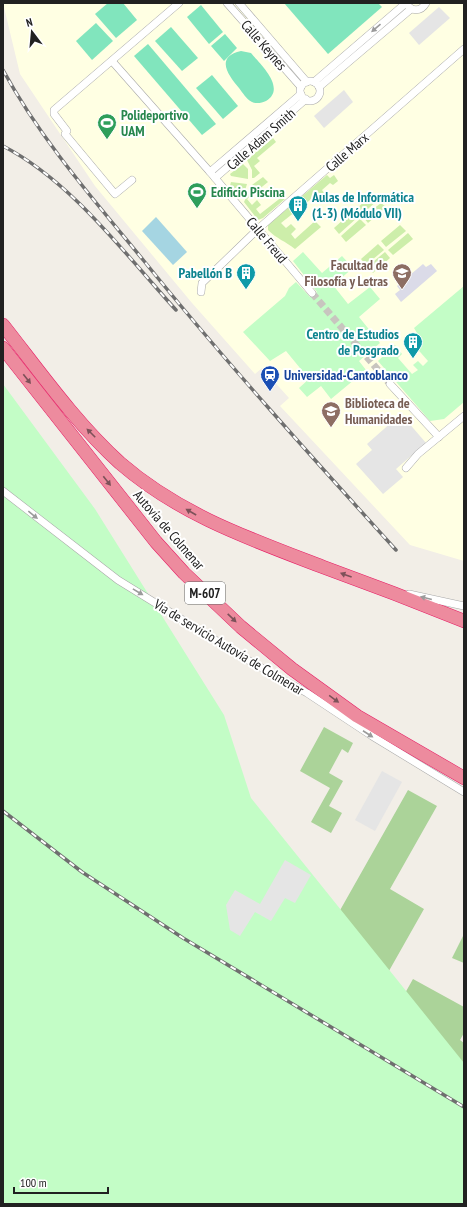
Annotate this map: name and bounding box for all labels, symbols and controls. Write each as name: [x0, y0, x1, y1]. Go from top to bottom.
north arrow: [12, 12, 52, 52]
text: N: [24, 15, 34, 30]
street label: Calle Keynes: [237, 16, 291, 74]
one-way arrow: [371, 24, 382, 33]
street label: Calle Adam Smith: [223, 104, 299, 174]
place label: Polideportivo UAM: [121, 106, 188, 140]
sports icon: Polideportivo UAM: [96, 112, 118, 140]
street label: Calle Marx: [322, 128, 372, 176]
sports icon: Edificio Piscina: [186, 181, 208, 209]
place label: Edificio Piscina: [211, 183, 285, 201]
place label: Aulas de Informática (1-3) (Módulo VII): [311, 188, 414, 222]
building icon: Aulas de Informática (1-3) (Módulo VII): [287, 194, 309, 222]
street label: Calle Freud: [243, 213, 291, 267]
place label: Facultad de Filosofía y Letras: [305, 256, 388, 290]
building icon: Pabellón B: [235, 262, 257, 290]
school or university icon: Facultad de Filosofía y Letras: [391, 262, 413, 290]
place label: Pabellón B: [179, 264, 232, 282]
place label: Centro de Estudios de Posgrado: [307, 325, 399, 359]
building icon: Centro de Estudios de Posgrado: [402, 331, 424, 359]
station icon: Universidad-Cantoblanco: [259, 364, 281, 392]
place label: Universidad-Cantoblanco: [284, 366, 408, 384]
one-way arrow: [23, 373, 31, 384]
place label: Biblioteca de Humanidades: [345, 394, 412, 428]
school or university icon: Biblioteca de Humanidades: [320, 400, 342, 428]
one-way arrow: [86, 428, 96, 438]
one-way arrow: [102, 476, 111, 487]
street label: Autovía de Colmenar: [129, 486, 209, 574]
one-way arrow: [186, 508, 196, 516]
one-way arrow: [28, 511, 39, 520]
one-way arrow: [340, 572, 352, 578]
road number: M-607: [185, 582, 225, 604]
one-way arrow: [132, 589, 144, 596]
one-way arrow: [420, 594, 432, 600]
street label: Vía de servicio Autovía de Colmenar: [150, 595, 307, 699]
one-way arrow: [227, 614, 237, 623]
one-way arrow: [328, 695, 339, 703]
one-way arrow: [362, 730, 374, 737]
scale bar: [14, 1169, 108, 1195]
text: 100 m: [20, 1175, 47, 1190]

